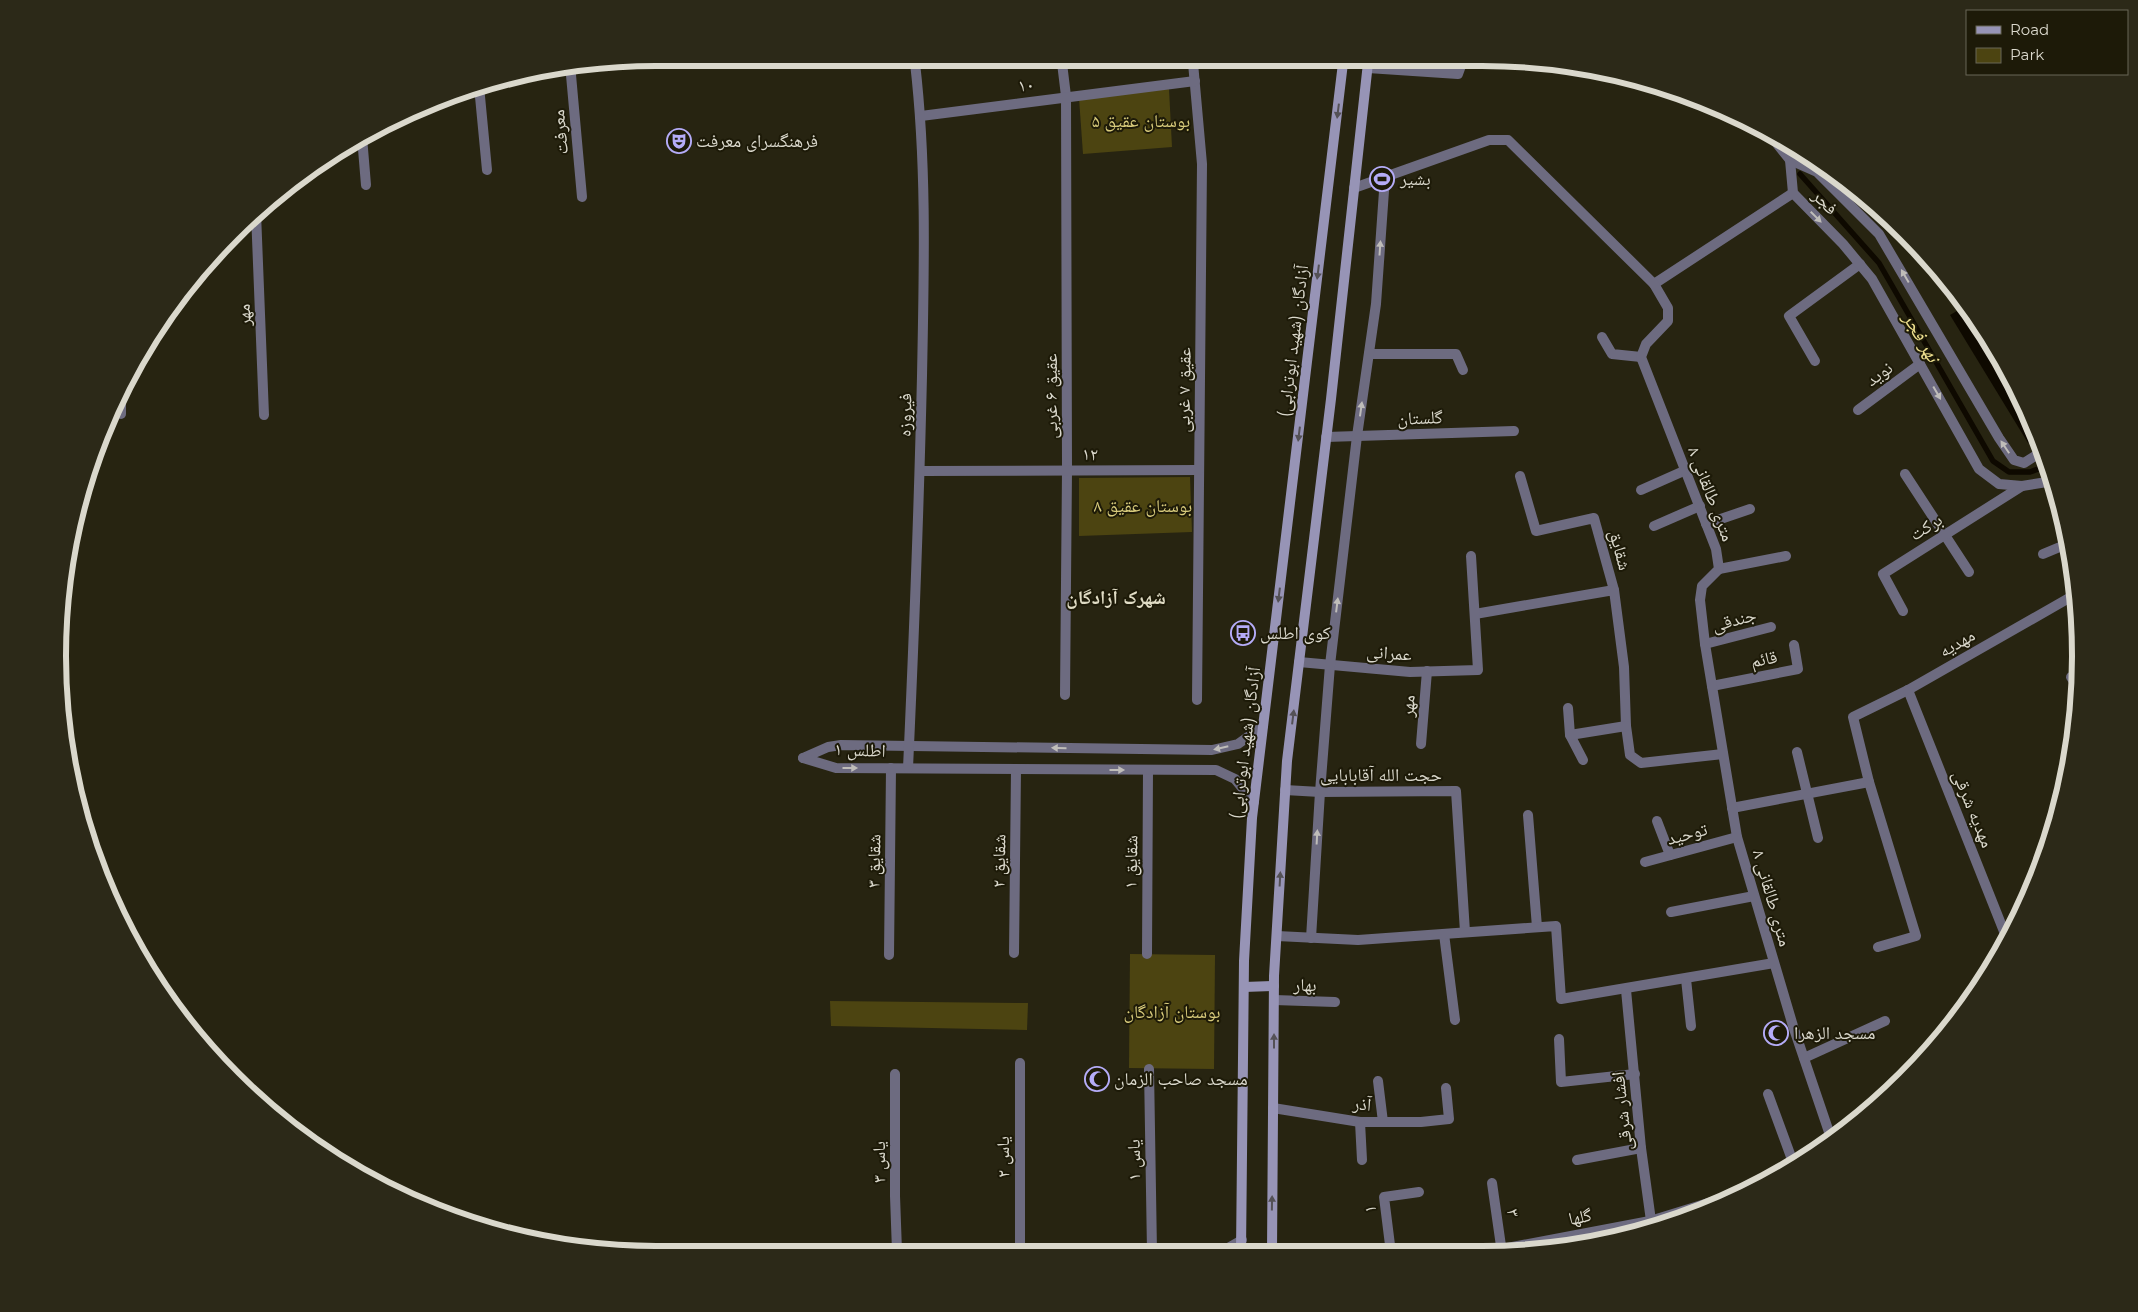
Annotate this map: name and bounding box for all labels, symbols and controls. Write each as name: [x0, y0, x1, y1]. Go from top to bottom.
legend: [1966, 10, 2128, 75]
text: Road: [2010, 20, 2049, 39]
text: Park: [2010, 45, 2044, 64]
street label: ۱۰: [1016, 73, 1036, 97]
one-way arrow: [1334, 103, 1342, 119]
street label: معرفت: [547, 109, 573, 155]
park label: بوستان عقیق ۵: [1092, 110, 1190, 132]
theatre icon: فرهنگسرای معرفت: [666, 128, 692, 154]
place label: فرهنگسرای معرفت: [696, 130, 818, 152]
sports icon: بشیر: [1369, 166, 1395, 192]
place label: بشیر: [1399, 168, 1431, 190]
street label: فجر: [1807, 184, 1842, 219]
one-way arrow: [1810, 210, 1822, 222]
one-way arrow: [1376, 240, 1384, 256]
street label: آزادگان (شهید ابوترابی): [1273, 263, 1313, 418]
one-way arrow: [1314, 265, 1322, 281]
one-way arrow: [1901, 270, 1910, 283]
street label: مهر: [233, 303, 255, 328]
water label: نهر فجر: [1897, 307, 1946, 369]
street label: عقیق ۷ غربی: [1172, 347, 1196, 433]
street label: عقیق ۶ غربی: [1040, 353, 1062, 439]
street label: نوید: [1861, 357, 1897, 391]
one-way arrow: [1932, 387, 1941, 400]
street label: فیروزه: [894, 393, 916, 437]
one-way arrow: [1358, 401, 1366, 417]
street label: گلستان: [1397, 406, 1444, 430]
one-way arrow: [1295, 426, 1303, 442]
one-way arrow: [2000, 440, 2010, 454]
street label: ۱۲: [1082, 443, 1098, 465]
street label: ۸ متری طالقانی: [1683, 444, 1739, 544]
park label: بوستان عقیق ۸: [1094, 495, 1192, 517]
street label: برکت: [1906, 509, 1946, 545]
street label: شقایق: [1604, 527, 1636, 573]
district label: شهرک آزادگان: [1066, 586, 1166, 609]
one-way arrow: [1275, 587, 1283, 603]
one-way arrow: [1333, 597, 1341, 613]
street label: جندقی: [1709, 604, 1759, 636]
bus stop icon: کوی اطلس: [1230, 620, 1256, 646]
place label: کوی اطلس: [1260, 622, 1331, 644]
street label: مهدیه: [1935, 624, 1979, 662]
street label: عمرانی: [1366, 640, 1412, 666]
street label: قائم: [1749, 646, 1779, 673]
street label: آزادگان (شهید ابوترابی): [1225, 665, 1265, 820]
street label: مهر: [1396, 694, 1420, 719]
one-way arrow: [1289, 708, 1297, 724]
street label: اطلس ۱: [834, 738, 886, 762]
one-way arrow: [1051, 744, 1067, 752]
one-way arrow: [1214, 744, 1229, 752]
one-way arrow: [842, 764, 858, 772]
street label: حجت الله آقابابایی: [1320, 764, 1442, 786]
one-way arrow: [1109, 766, 1125, 774]
street label: مهدیه شرقی: [1948, 767, 1998, 851]
street label: توحید: [1664, 818, 1710, 850]
one-way arrow: [1314, 829, 1322, 845]
street label: شقایق ۳: [863, 834, 885, 888]
street label: شقایق ۲: [988, 834, 1010, 888]
street label: شقایق ۱: [1120, 835, 1142, 889]
street label: ۸ متری طالقانی: [1748, 847, 1796, 949]
one-way arrow: [1277, 870, 1285, 886]
street label: بهار: [1292, 974, 1317, 996]
park label: بوستان آزادگان: [1123, 1001, 1221, 1023]
mosque icon: مسجد الزهرا: [1763, 1020, 1789, 1046]
place label: مسجد الزهرا: [1794, 1022, 1875, 1044]
one-way arrow: [1270, 1033, 1278, 1049]
mosque icon: مسجد صاحب الزمان: [1084, 1066, 1110, 1092]
place label: مسجد صاحب الزمان: [1114, 1068, 1248, 1090]
street label: افشار شرقی: [1607, 1071, 1637, 1151]
street label: آذر: [1351, 1092, 1373, 1116]
street label: یاس ۲: [992, 1136, 1014, 1178]
street label: یاس ۱: [1123, 1139, 1145, 1181]
street label: یاس ۳: [868, 1141, 890, 1183]
one-way arrow: [1268, 1195, 1276, 1211]
street label: گلها: [1566, 1204, 1594, 1230]
street label: ۱: [1359, 1205, 1381, 1213]
street label: ۳: [1502, 1207, 1524, 1219]

